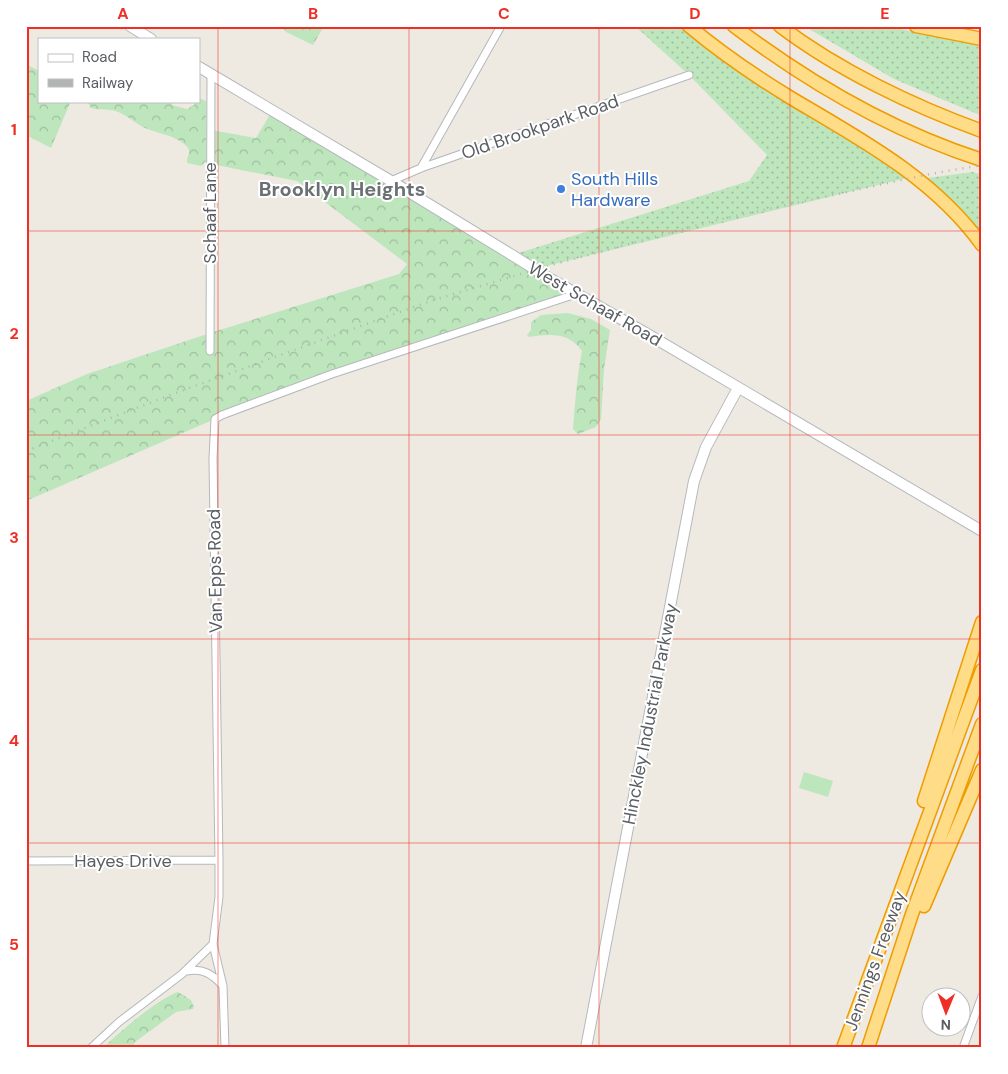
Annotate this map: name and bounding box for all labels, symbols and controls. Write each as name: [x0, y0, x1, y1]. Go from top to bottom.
text: A: [117, 3, 129, 24]
text: B: [308, 3, 318, 24]
text: C: [498, 3, 510, 24]
text: D: [689, 3, 701, 24]
text: E: [880, 3, 890, 24]
legend: [38, 38, 200, 102]
text: Road: [82, 47, 117, 67]
text: Railway: [82, 73, 134, 93]
street label: Old Brookpark Road: [458, 89, 622, 165]
text: 1: [11, 119, 17, 140]
street label: Schaaf Lane: [198, 162, 222, 264]
place label: South Hills Hardware: [571, 167, 658, 212]
district label: Brooklyn Heights: [259, 176, 425, 202]
marker: South Hills Hardware: [555, 183, 567, 195]
street label: West Schaaf Road: [524, 256, 666, 352]
text: 2: [9, 323, 19, 344]
street label: Van Epps Road: [202, 509, 228, 633]
text: 3: [9, 527, 19, 548]
street label: Hinckley Industrial Parkway: [617, 601, 683, 827]
text: 4: [9, 730, 19, 751]
street label: Hayes Drive: [74, 849, 172, 873]
street label: Jennings Freeway: [839, 888, 911, 1034]
text: 5: [9, 934, 19, 955]
north arrow: [920, 986, 970, 1036]
text: N: [941, 1016, 951, 1034]

